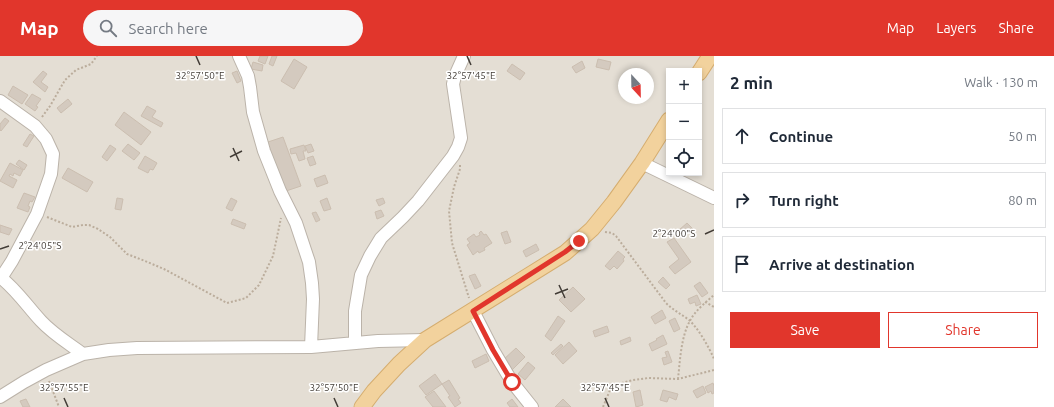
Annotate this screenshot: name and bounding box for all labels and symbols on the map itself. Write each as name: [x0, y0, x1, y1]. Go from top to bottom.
north arrow: [618, 68, 654, 104]
text: 32°57'50"E: [175, 70, 225, 81]
text: 32°57'45"E: [446, 70, 496, 81]
text: 2°24'00"S: [652, 228, 696, 239]
route end: [570, 232, 588, 250]
text: 2°24'05"S: [18, 240, 62, 251]
route start: [503, 373, 521, 391]
text: 32°57'55"E: [39, 382, 89, 393]
text: 32°57'50"E: [309, 382, 359, 393]
text: 32°57'45"E: [580, 382, 630, 393]

